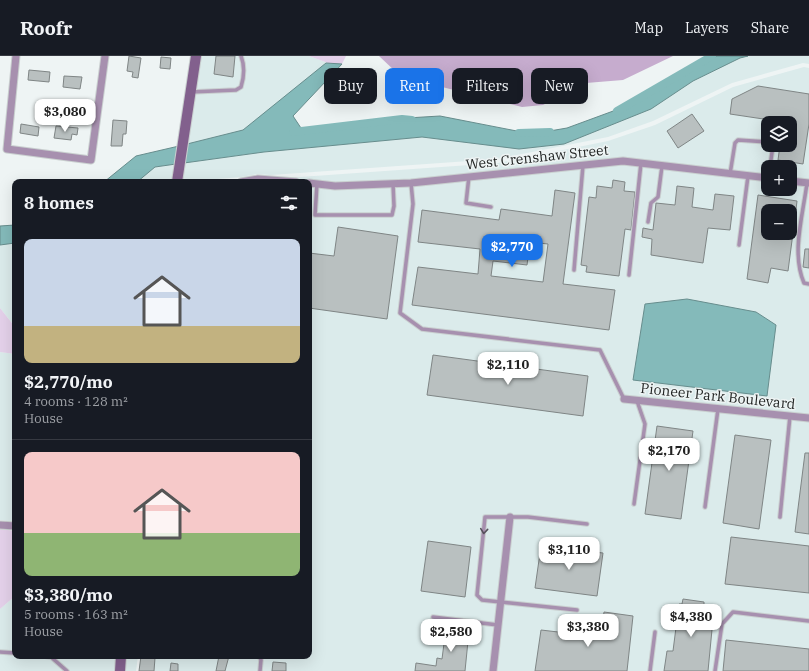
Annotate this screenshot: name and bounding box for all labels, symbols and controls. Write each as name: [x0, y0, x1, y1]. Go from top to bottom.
text: Roofr: [20, 16, 72, 40]
text: Map: [635, 19, 663, 37]
text: Layers: [685, 19, 729, 37]
text: Share: [751, 19, 789, 37]
chip: Buy: [324, 68, 377, 104]
chip: Rent: [385, 68, 444, 104]
chip: Filters: [452, 68, 523, 104]
chip: New: [531, 68, 588, 104]
pin: $3,080: [32, 99, 98, 133]
text: $3,080: [44, 103, 86, 120]
map controls: [761, 116, 797, 240]
button: layers: [761, 116, 797, 152]
street label: West Crenshaw Street: [465, 141, 609, 173]
button: +: [761, 160, 797, 196]
text: 8 homes: [24, 192, 94, 214]
icon: filters: [278, 192, 300, 214]
button: −: [761, 204, 797, 240]
pin: $2,770: [479, 234, 545, 268]
text: $2,770: [491, 238, 533, 255]
icon: home: [126, 265, 198, 337]
pin: $2,110: [475, 352, 541, 386]
text: $2,110: [487, 356, 529, 373]
text: $2,770/mo: [24, 371, 113, 393]
street label: Pioneer Park Boulevard: [640, 379, 797, 413]
text: 4 rooms · 128 m²: [24, 393, 128, 410]
text: House: [24, 410, 63, 427]
pin: $2,170: [636, 438, 702, 472]
text: $2,170: [648, 442, 690, 459]
icon: home: [126, 478, 198, 550]
one-way arrow: [479, 528, 488, 534]
pin: $3,110: [536, 537, 602, 571]
text: $3,110: [548, 541, 590, 558]
text: $3,380/mo: [24, 584, 113, 606]
pin: $4,380: [658, 604, 724, 638]
text: 5 rooms · 163 m²: [24, 606, 128, 623]
text: $4,380: [670, 608, 712, 625]
pin: $3,380: [555, 614, 621, 648]
text: $3,380: [567, 618, 609, 635]
pin: $2,580: [418, 619, 484, 653]
text: House: [24, 623, 63, 640]
text: $2,580: [430, 623, 472, 640]

